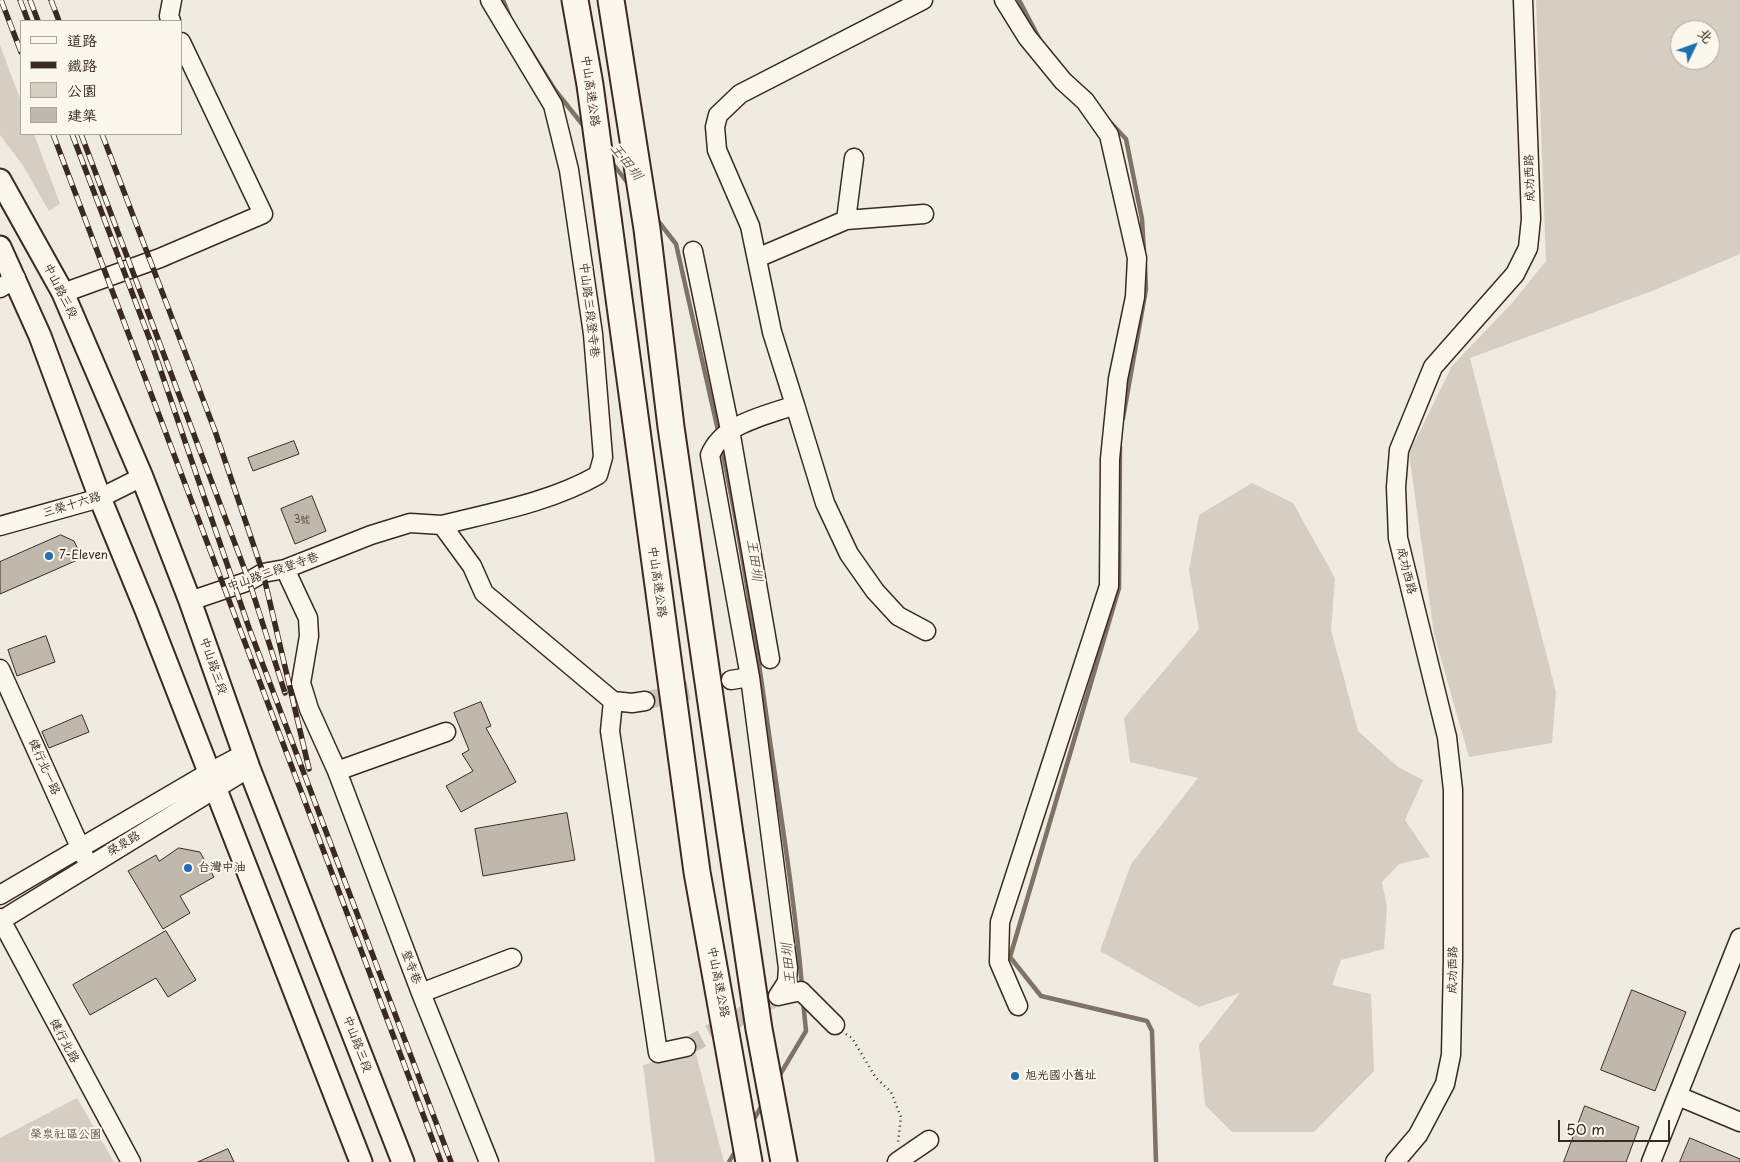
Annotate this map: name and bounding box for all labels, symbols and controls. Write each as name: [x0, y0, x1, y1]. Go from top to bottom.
legend: [20, 20, 182, 135]
north arrow: [1670, 20, 1720, 70]
text: 北: [1693, 23, 1718, 48]
text: 道路: [67, 28, 97, 51]
text: 鐵路: [67, 53, 97, 76]
street label: 中山高速公路: [578, 54, 602, 128]
text: 公園: [67, 78, 97, 101]
text: 建築: [67, 103, 97, 126]
water label: 王田圳: [606, 140, 646, 184]
street label: 成功西路: [1522, 154, 1538, 202]
street label: 中山路三段: [40, 261, 80, 321]
street label: 中山路三段登寺巷: [576, 261, 602, 359]
street label: 三榮十六路: [41, 489, 103, 521]
house number: 3號: [294, 514, 310, 526]
water label: 王田圳: [743, 538, 765, 582]
street label: 中山高速公路: [645, 545, 669, 619]
street label: 成功西路: [1393, 546, 1419, 596]
place label: 7-Eleven: [59, 549, 108, 563]
marker: 7-Eleven: [43, 550, 55, 562]
street label: 中山路三段登寺巷: [225, 550, 321, 594]
street label: 中山路三段: [196, 635, 230, 697]
street label: 健行北一路: [25, 737, 63, 797]
street label: 榮泉路: [105, 829, 143, 859]
place label: 台灣中油: [198, 861, 246, 875]
marker: 台灣中油: [182, 862, 194, 874]
water label: 王田圳: [779, 942, 799, 986]
street label: 中山高速公路: [704, 945, 732, 1019]
street label: 成功西路: [1445, 946, 1461, 994]
street label: 登寺巷: [398, 948, 424, 986]
street label: 中山路三段: [340, 1013, 374, 1075]
street label: 健行北路: [46, 1016, 82, 1066]
place label: 旭光國小舊址: [1025, 1069, 1097, 1083]
marker: 旭光國小舊址: [1009, 1070, 1021, 1082]
scale bar: [1560, 1110, 1672, 1142]
text: 50 m: [1566, 1117, 1605, 1140]
park label: 榮泉社區公園: [30, 1128, 102, 1142]

